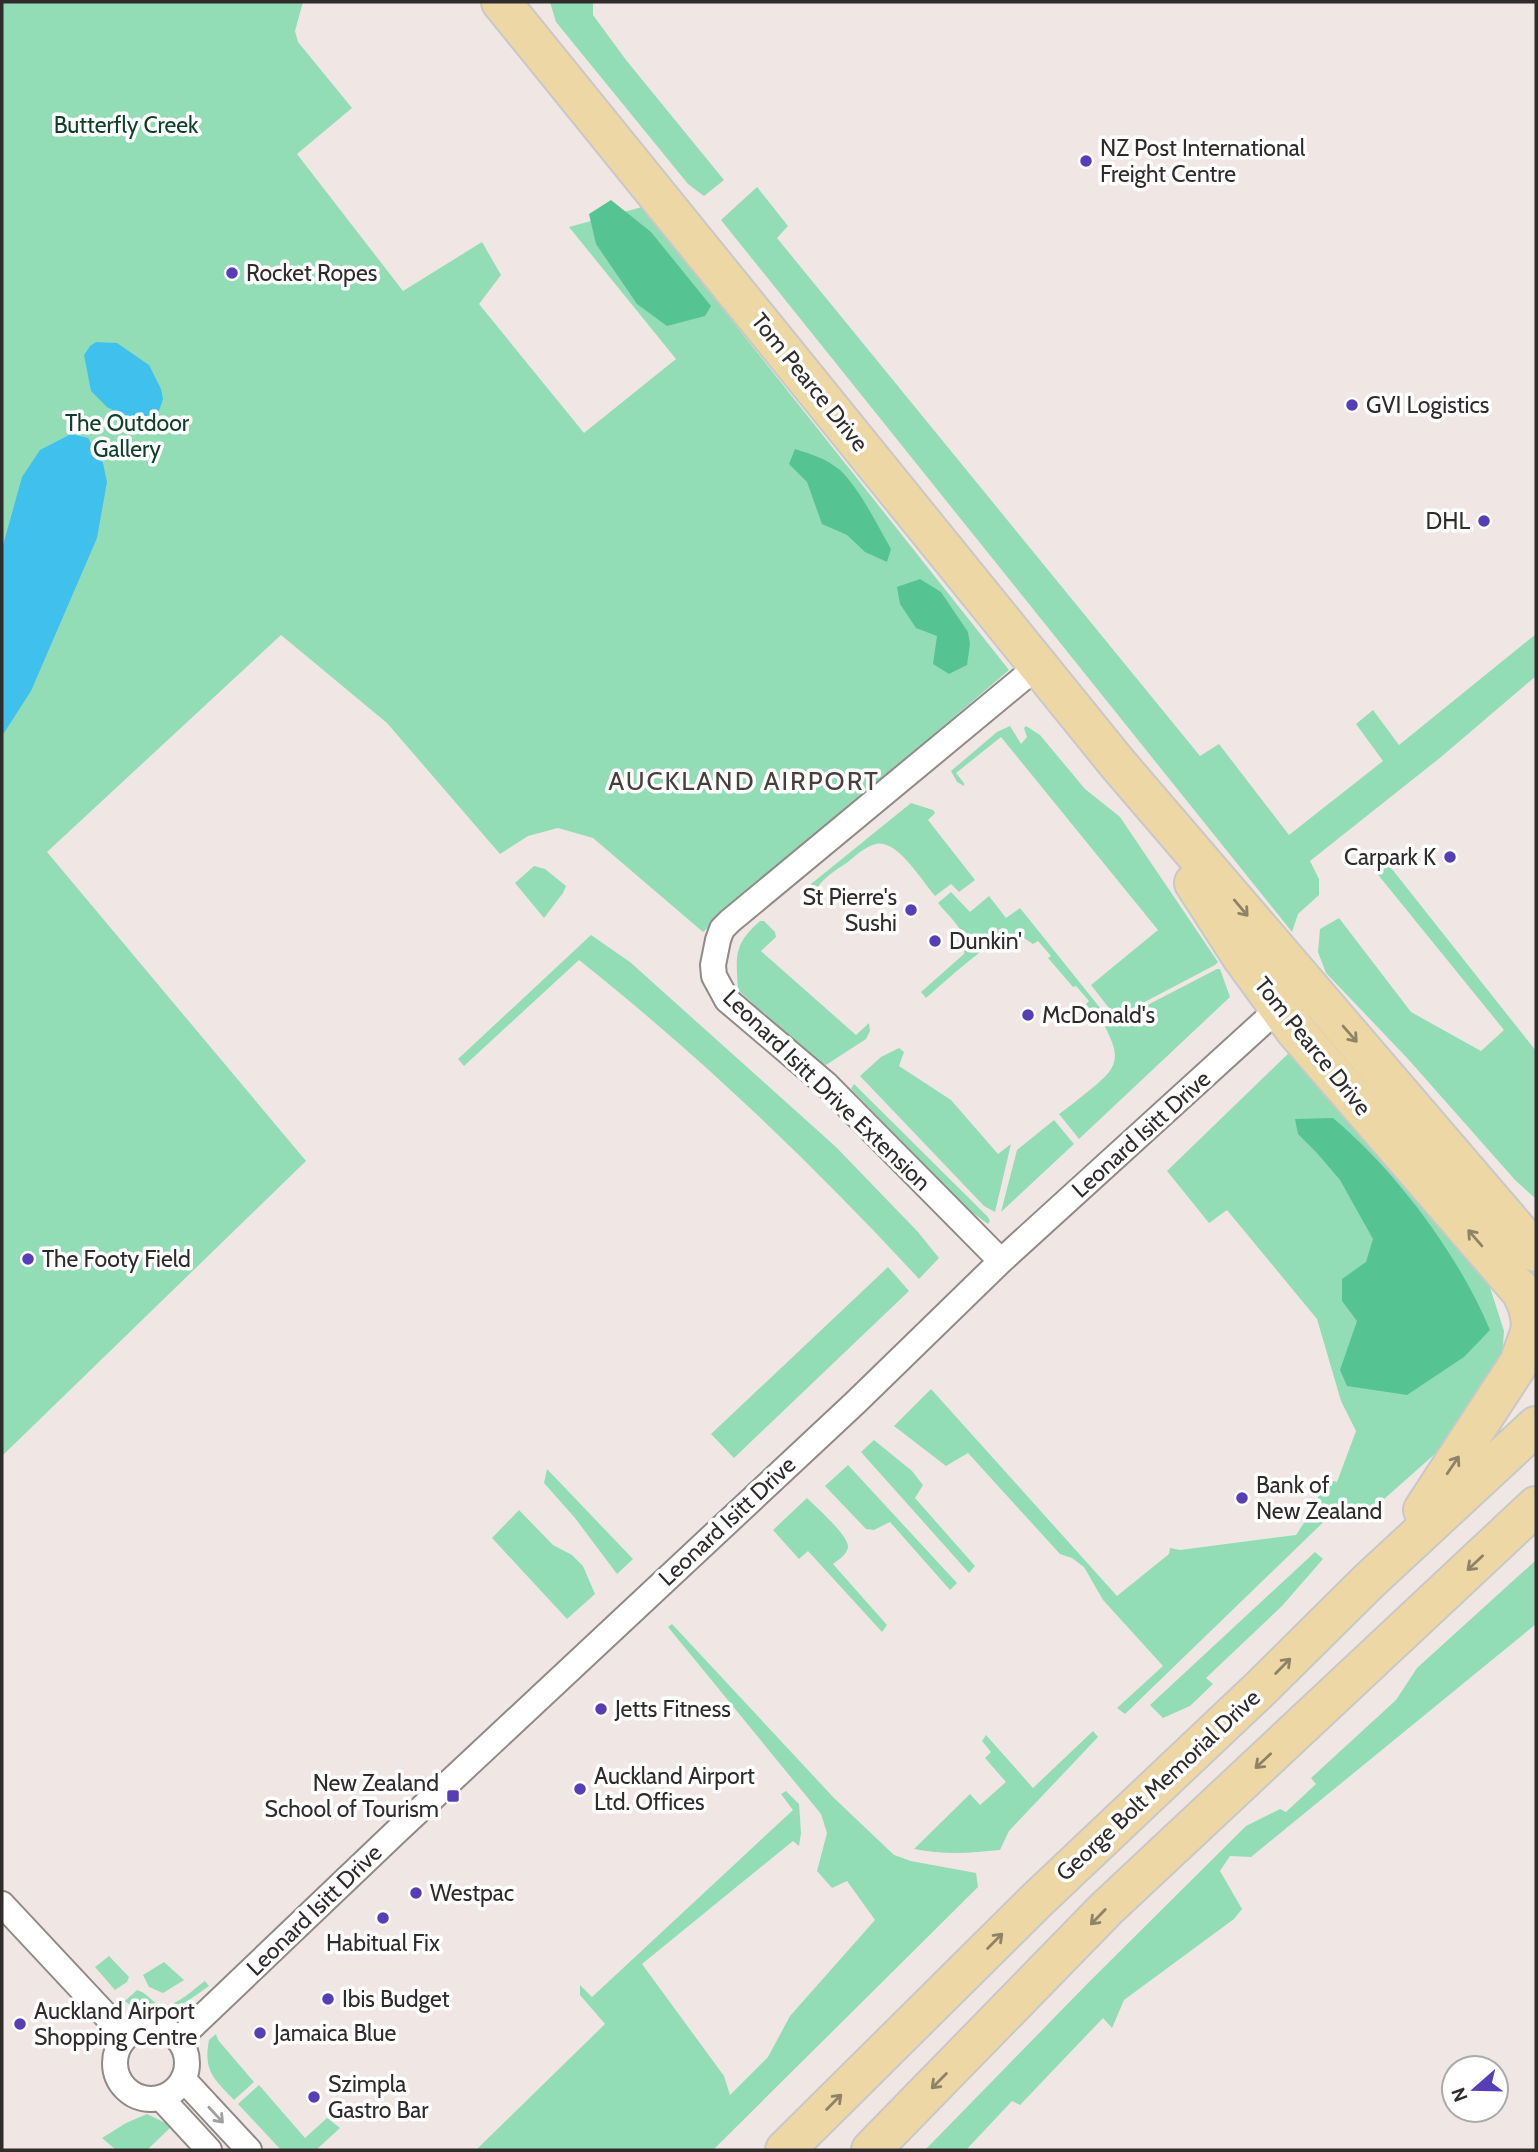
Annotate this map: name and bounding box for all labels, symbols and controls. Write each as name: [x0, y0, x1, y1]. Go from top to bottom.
park label: Butterfly Creek: [54, 111, 199, 139]
place label: NZ Post International Freight Centre: [1100, 134, 1306, 188]
marker: NZ Post International Freight Centre: [1078, 153, 1094, 169]
place label: Rocket Ropes: [246, 259, 377, 287]
marker: Rocket Ropes: [224, 265, 240, 281]
street label: Tom Pearce Drive: [746, 307, 874, 457]
place label: GVI Logistics: [1366, 391, 1489, 419]
marker: GVI Logistics: [1344, 397, 1360, 413]
park label: The Outdoor Gallery: [65, 409, 190, 463]
place label: DHL: [1426, 507, 1470, 535]
marker: DHL: [1476, 513, 1492, 529]
district label: AUCKLAND AIRPORT: [608, 765, 880, 797]
place label: Carpark K: [1344, 843, 1436, 871]
marker: Carpark K: [1442, 849, 1458, 865]
place label: St Pierre's Sushi: [802, 883, 897, 937]
one-way arrow: [1233, 898, 1249, 916]
marker: St Pierre's Sushi: [903, 902, 919, 918]
place label: Dunkin': [949, 927, 1022, 955]
marker: Dunkin': [927, 933, 943, 949]
street label: Tom Pearce Drive: [1249, 971, 1377, 1121]
street label: Leonard Isitt Drive Extension: [717, 983, 937, 1197]
place label: McDonald's: [1042, 1001, 1155, 1029]
marker: McDonald's: [1020, 1007, 1036, 1023]
one-way arrow: [1342, 1025, 1358, 1043]
street label: Leonard Isitt Drive: [1066, 1064, 1216, 1204]
one-way arrow: [1467, 1229, 1483, 1247]
place label: The Footy Field: [42, 1245, 191, 1273]
marker: The Footy Field: [20, 1251, 36, 1267]
street label: Leonard Isitt Drive: [653, 1450, 801, 1592]
one-way arrow: [1446, 1456, 1461, 1475]
place label: Bank of New Zealand: [1256, 1471, 1382, 1525]
marker: Bank of New Zealand: [1234, 1490, 1250, 1506]
one-way arrow: [1467, 1554, 1484, 1571]
one-way arrow: [1275, 1658, 1292, 1675]
street label: George Bolt Memorial Drive: [1050, 1683, 1266, 1887]
place label: Jetts Fitness: [614, 1695, 731, 1723]
marker: Jetts Fitness: [593, 1701, 609, 1717]
one-way arrow: [1255, 1752, 1272, 1769]
place label: Auckland Airport Ltd. Offices: [594, 1762, 755, 1816]
place label: New Zealand School of Tourism: [264, 1769, 439, 1823]
marker: Auckland Airport Ltd. Offices: [572, 1781, 588, 1797]
marker: New Zealand School of Tourism: [445, 1788, 461, 1804]
street label: Leonard Isitt Drive: [241, 1838, 387, 1981]
place label: Westpac: [430, 1879, 514, 1907]
marker: Westpac: [408, 1885, 424, 1901]
one-way arrow: [1089, 1908, 1106, 1925]
marker: Habitual Fix: [375, 1910, 391, 1926]
place label: Habitual Fix: [326, 1929, 440, 1957]
one-way arrow: [986, 1933, 1003, 1950]
place label: Ibis Budget: [342, 1985, 450, 2013]
marker: Ibis Budget: [320, 1991, 336, 2007]
place label: Auckland Airport Shopping Centre: [34, 1997, 197, 2051]
marker: Auckland Airport Shopping Centre: [12, 2016, 28, 2032]
place label: Jamaica Blue: [273, 2019, 396, 2047]
marker: Jamaica Blue: [252, 2025, 268, 2041]
north arrow: [1440, 2054, 1510, 2124]
place label: Szimpla Gastro Bar: [328, 2070, 429, 2124]
one-way arrow: [931, 2072, 948, 2089]
text: N: [1446, 2084, 1473, 2105]
marker: Szimpla Gastro Bar: [306, 2089, 322, 2105]
one-way arrow: [825, 2094, 842, 2111]
one-way arrow: [207, 2106, 224, 2123]

